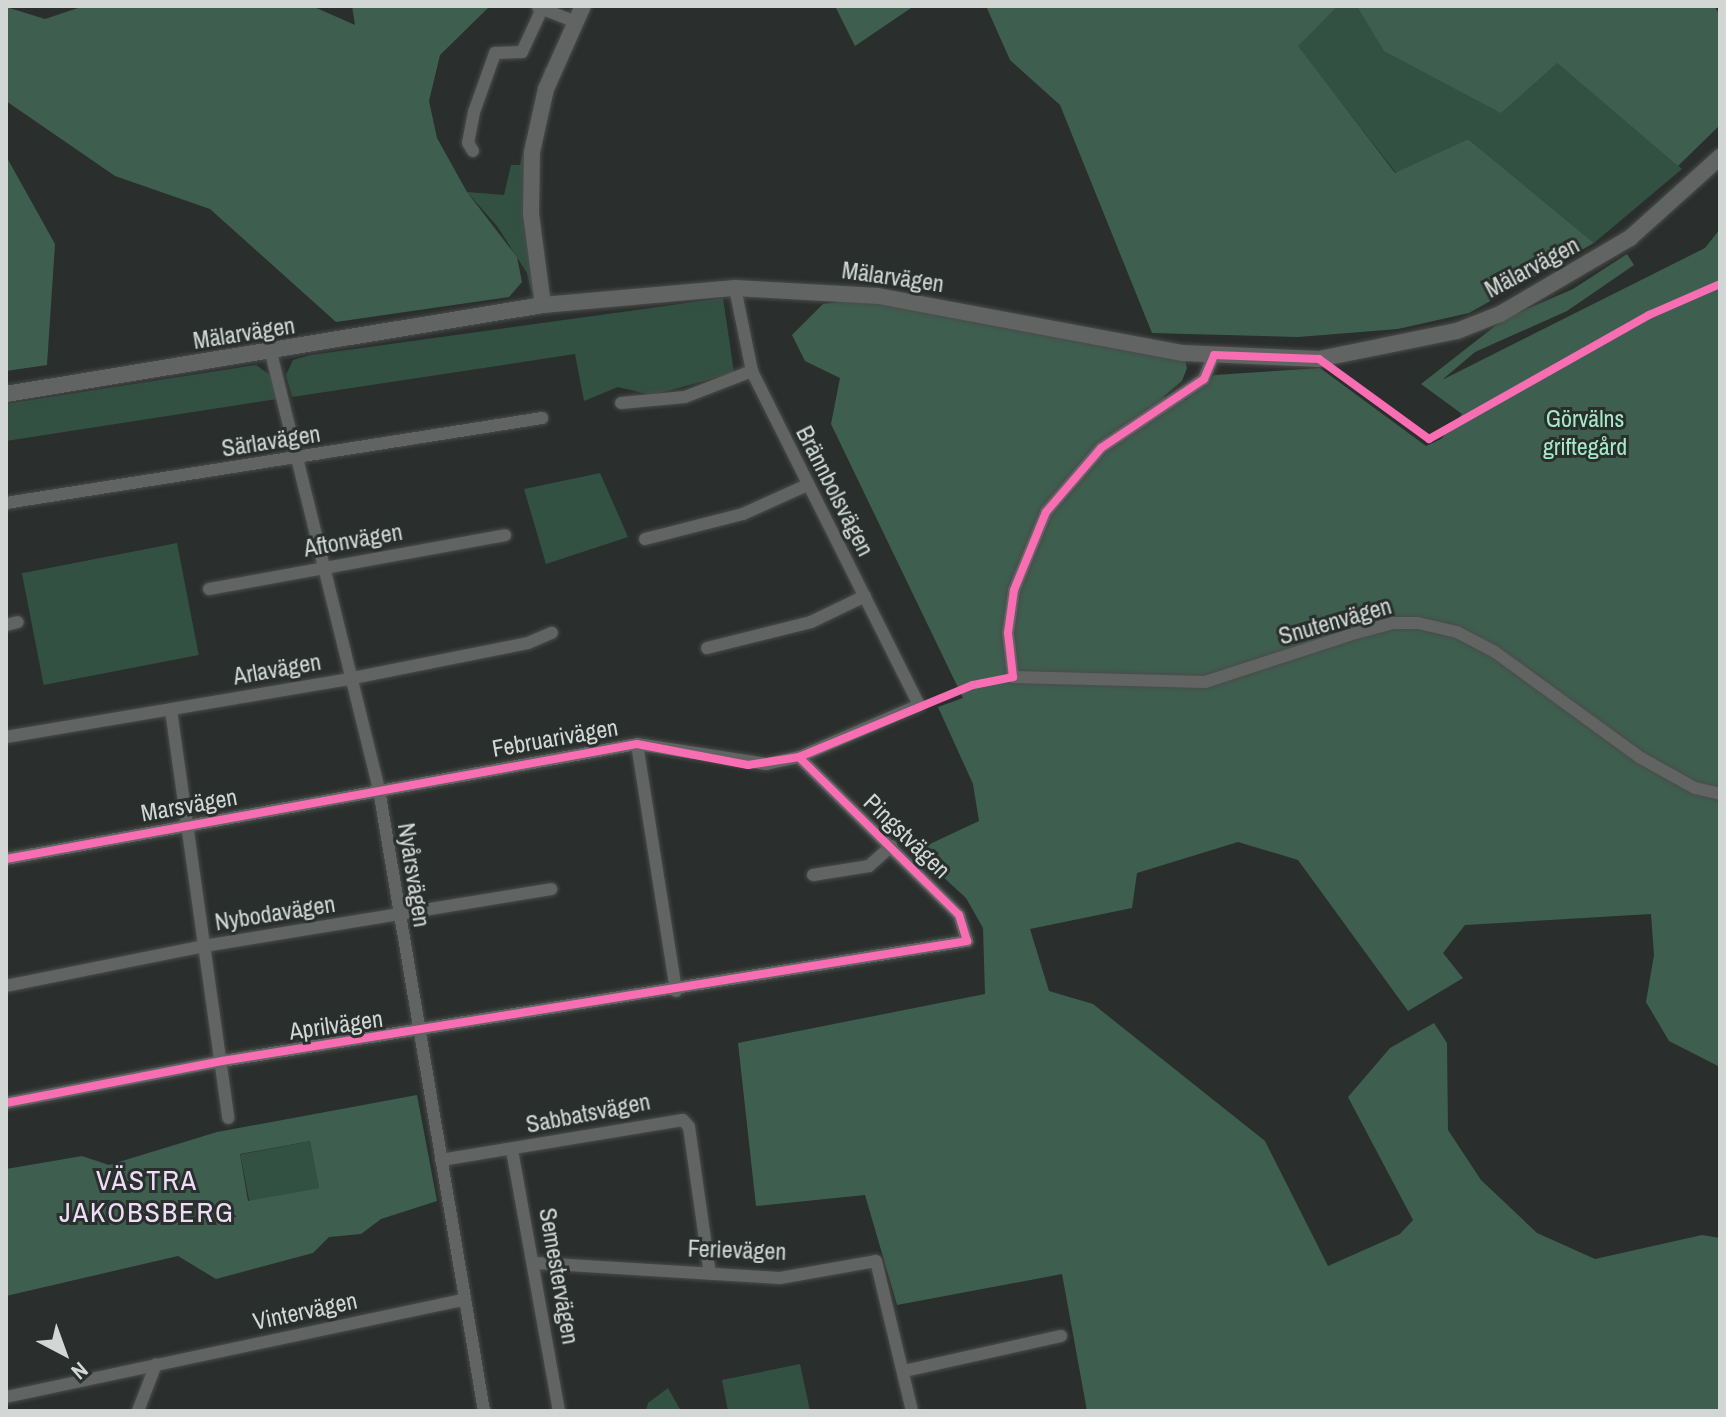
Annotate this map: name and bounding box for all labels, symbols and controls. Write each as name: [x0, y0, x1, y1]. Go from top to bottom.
street label: Mälarvägen: [1480, 230, 1584, 304]
street label: Mälarvägen: [840, 256, 946, 298]
street label: Mälarvägen: [191, 311, 297, 355]
park label: Görvälns griftegård: [1543, 405, 1627, 461]
street label: Särlavägen: [220, 419, 322, 463]
street label: Brännbolsvägen: [790, 421, 880, 561]
street label: Aftonvägen: [301, 517, 405, 563]
street label: Snutenvägen: [1275, 591, 1395, 651]
street label: Arlavägen: [231, 647, 323, 691]
street label: Februarivägen: [490, 713, 620, 763]
street label: Marsvägen: [139, 782, 239, 828]
street label: Pingstvägen: [858, 788, 956, 884]
street label: Nyårsvägen: [392, 821, 436, 929]
street label: Nybodavägen: [213, 889, 337, 937]
street label: Aprilvägen: [287, 1004, 385, 1046]
street label: Sabbatsvägen: [523, 1087, 653, 1139]
district label: VÄSTRA JAKOBSBERG: [59, 1163, 235, 1229]
street label: Semestervägen: [533, 1206, 585, 1346]
street label: Ferievägen: [687, 1234, 787, 1266]
street label: Vintervägen: [250, 1286, 360, 1336]
north arrow: [24, 1313, 104, 1393]
text: N: [65, 1356, 95, 1387]

